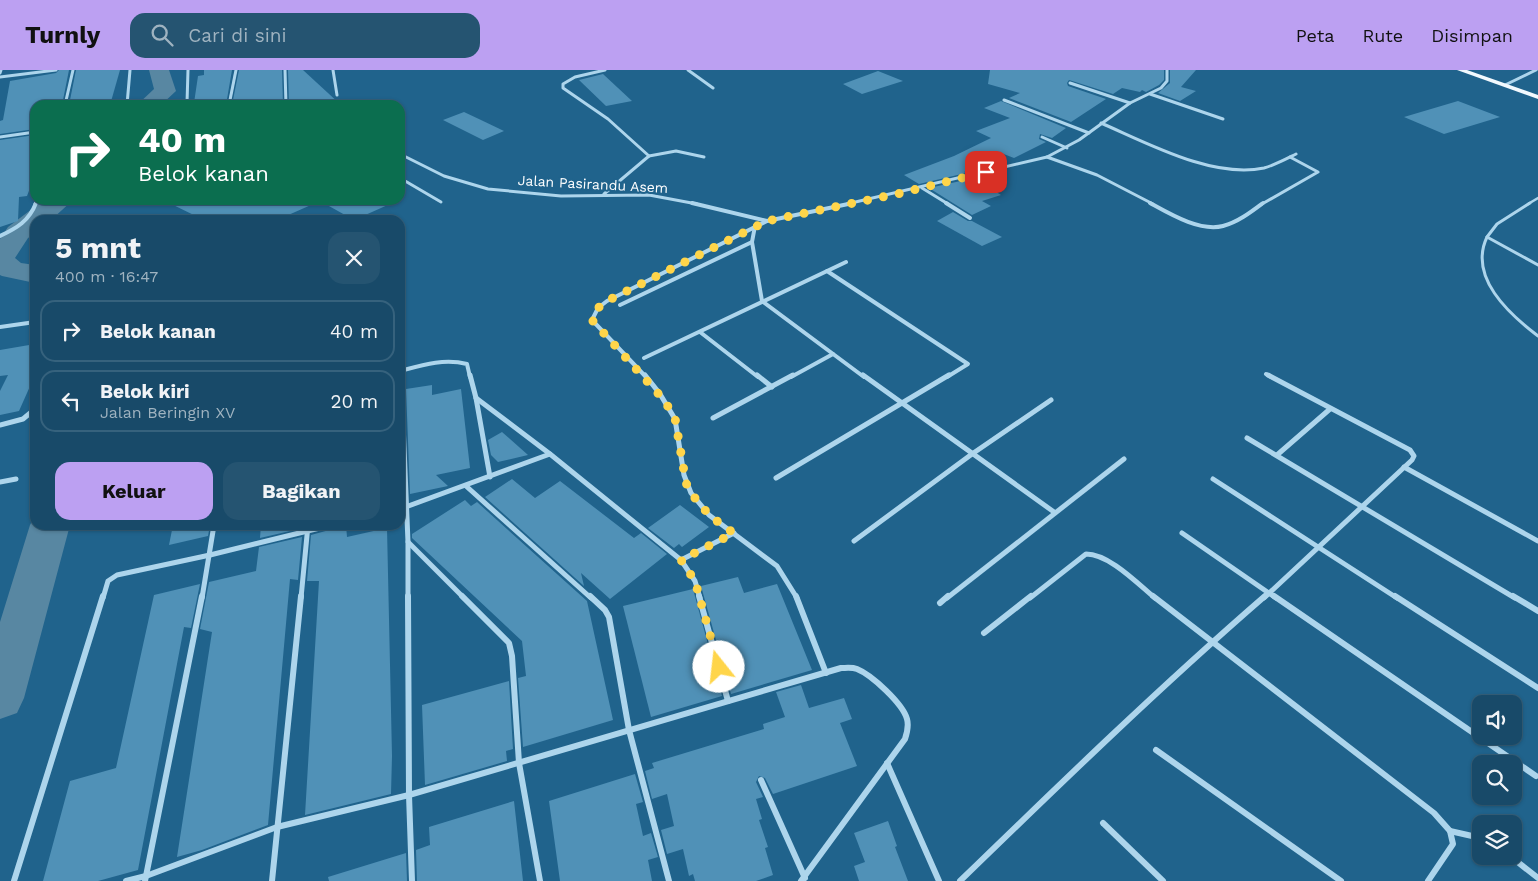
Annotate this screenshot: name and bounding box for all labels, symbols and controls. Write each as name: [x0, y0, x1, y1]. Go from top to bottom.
search box: [130, 13, 480, 58]
text: Turnly: [25, 21, 100, 49]
icon: search: [148, 21, 176, 49]
text: Cari di sini: [188, 24, 287, 47]
text: Peta: [1296, 25, 1334, 46]
text: Rute: [1362, 25, 1403, 46]
text: Disimpan: [1431, 25, 1513, 46]
text: 40 m: [138, 119, 226, 161]
icon: right: [55, 120, 120, 185]
pin: [965, 151, 1007, 193]
icon: arrive: [972, 158, 1000, 186]
text: Belok kanan: [138, 161, 269, 186]
street label: Jalan Pasirandu Asem: [517, 172, 669, 196]
text: 5 mnt: [55, 230, 141, 265]
button: close: [328, 232, 380, 284]
text: 400 m · 16:47: [55, 267, 158, 286]
icon: right: [57, 317, 85, 345]
text: Belok kanan: [100, 320, 216, 343]
text: 40 m: [330, 320, 378, 343]
text: Belok kiri: [100, 380, 190, 403]
icon: left: [57, 387, 85, 415]
text: 20 m: [331, 390, 378, 413]
text: Jalan Beringin XV: [100, 403, 235, 422]
button: Keluar: [55, 462, 213, 520]
button: Bagikan: [223, 462, 380, 520]
position arrow: [692, 640, 744, 692]
map controls: [1472, 695, 1522, 865]
button: sound: [1472, 695, 1522, 745]
button: search: [1472, 755, 1522, 805]
button: layers: [1472, 815, 1522, 865]

